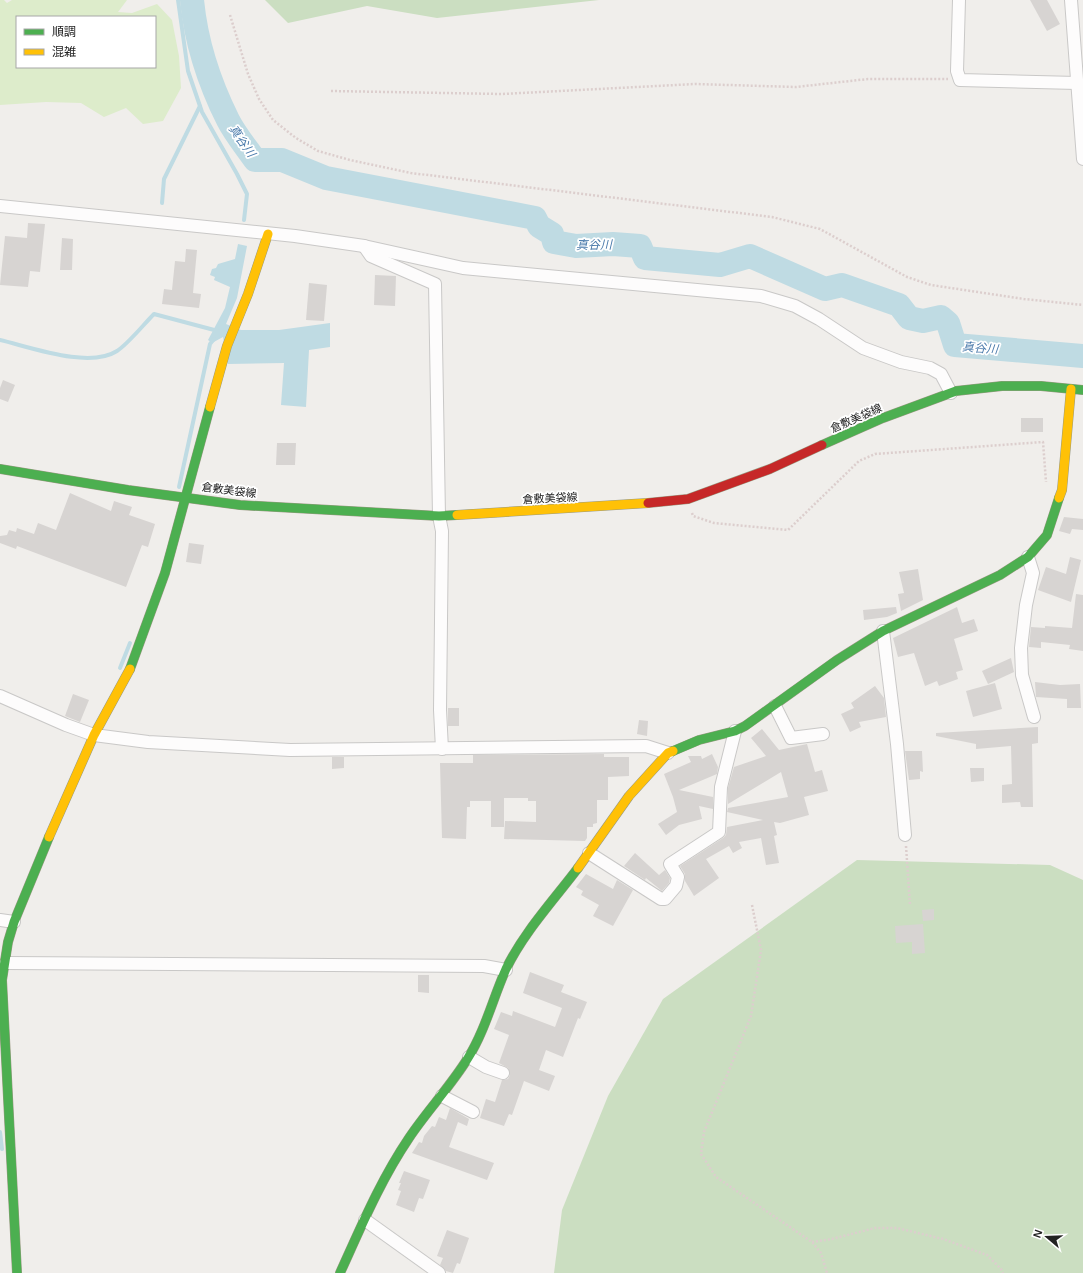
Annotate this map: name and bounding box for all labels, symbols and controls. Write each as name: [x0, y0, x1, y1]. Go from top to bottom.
legend: [16, 16, 156, 68]
text: 順調: [52, 25, 76, 39]
text: 混雑: [52, 45, 76, 59]
water label: 真谷川: [226, 122, 259, 161]
water label: 真谷川: [576, 238, 614, 252]
water label: 真谷川: [961, 339, 1001, 357]
street label: 倉敷美袋線: [828, 401, 884, 435]
street label: 倉敷美袋線: [201, 481, 257, 499]
street label: 倉敷美袋線: [522, 491, 578, 505]
north arrow: [1027, 1217, 1067, 1257]
text: N: [1031, 1228, 1045, 1239]

